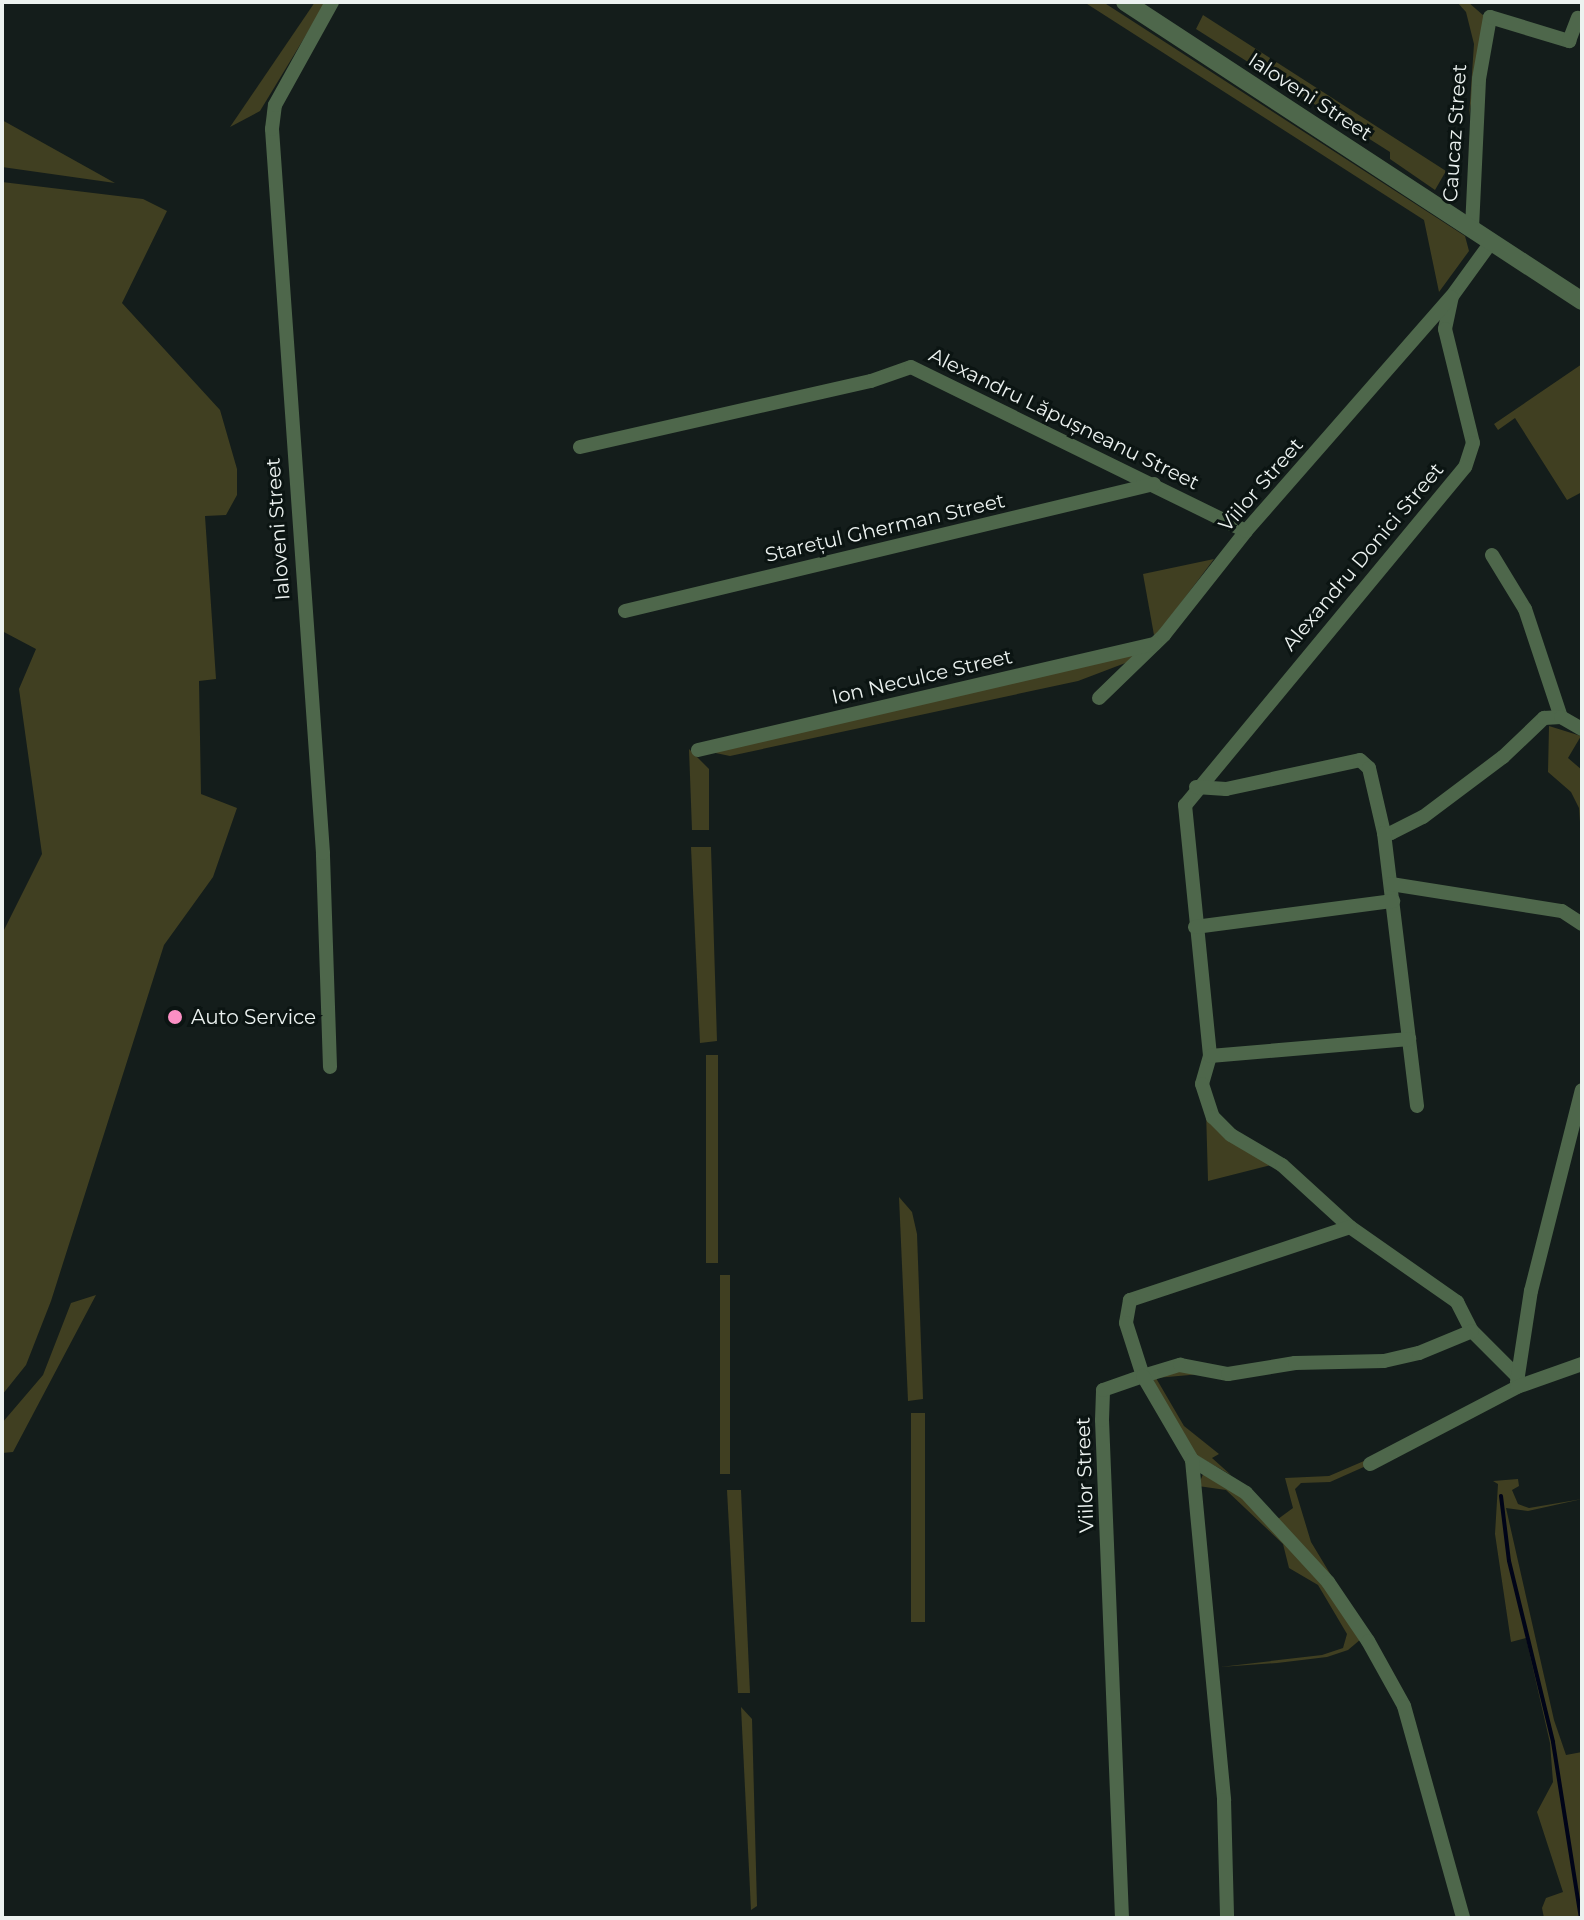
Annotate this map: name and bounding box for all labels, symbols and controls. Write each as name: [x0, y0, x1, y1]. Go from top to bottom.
street label: Ialoveni Street: [1244, 48, 1376, 146]
street label: Caucaz Street: [1438, 63, 1472, 203]
street label: Alexandru Lăpușneanu Street: [925, 343, 1203, 495]
street label: Viilor Street: [1214, 433, 1308, 537]
street label: Ialoveni Street: [261, 457, 295, 601]
street label: Alexandru Donici Street: [1277, 458, 1449, 656]
street label: Starețul Gherman Street: [763, 489, 1007, 567]
street label: Ion Neculce Street: [829, 645, 1015, 709]
place label: Auto Service: [191, 1005, 316, 1029]
marker: Auto Service: [166, 1008, 184, 1026]
street label: Viilor Street: [1071, 1417, 1099, 1533]

